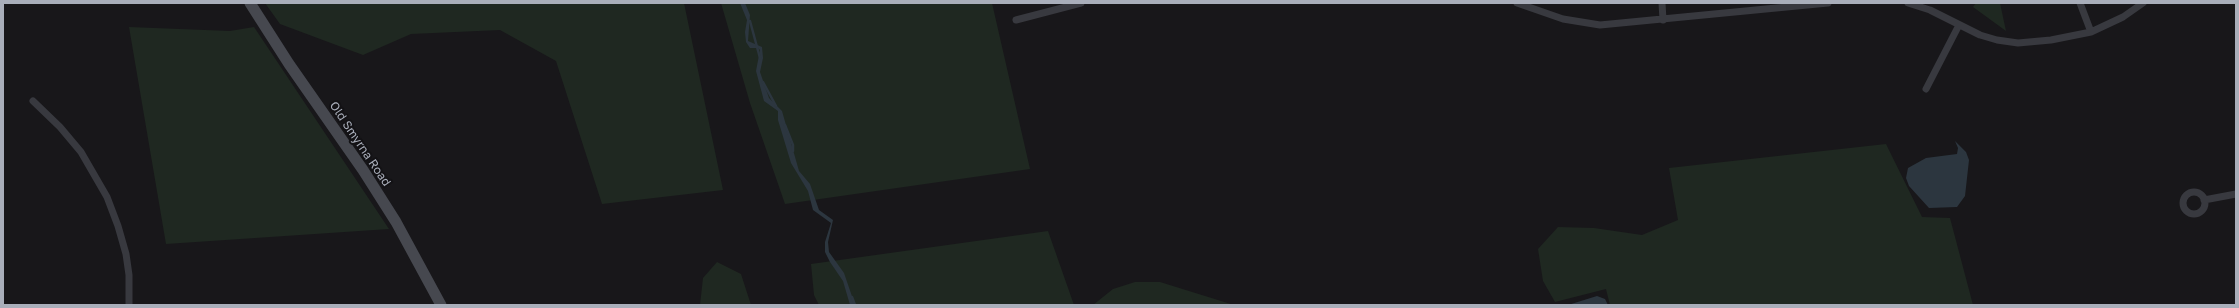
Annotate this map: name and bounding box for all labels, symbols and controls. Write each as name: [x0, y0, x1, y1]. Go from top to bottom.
street label: Old Smyrna Road: [326, 99, 394, 189]

